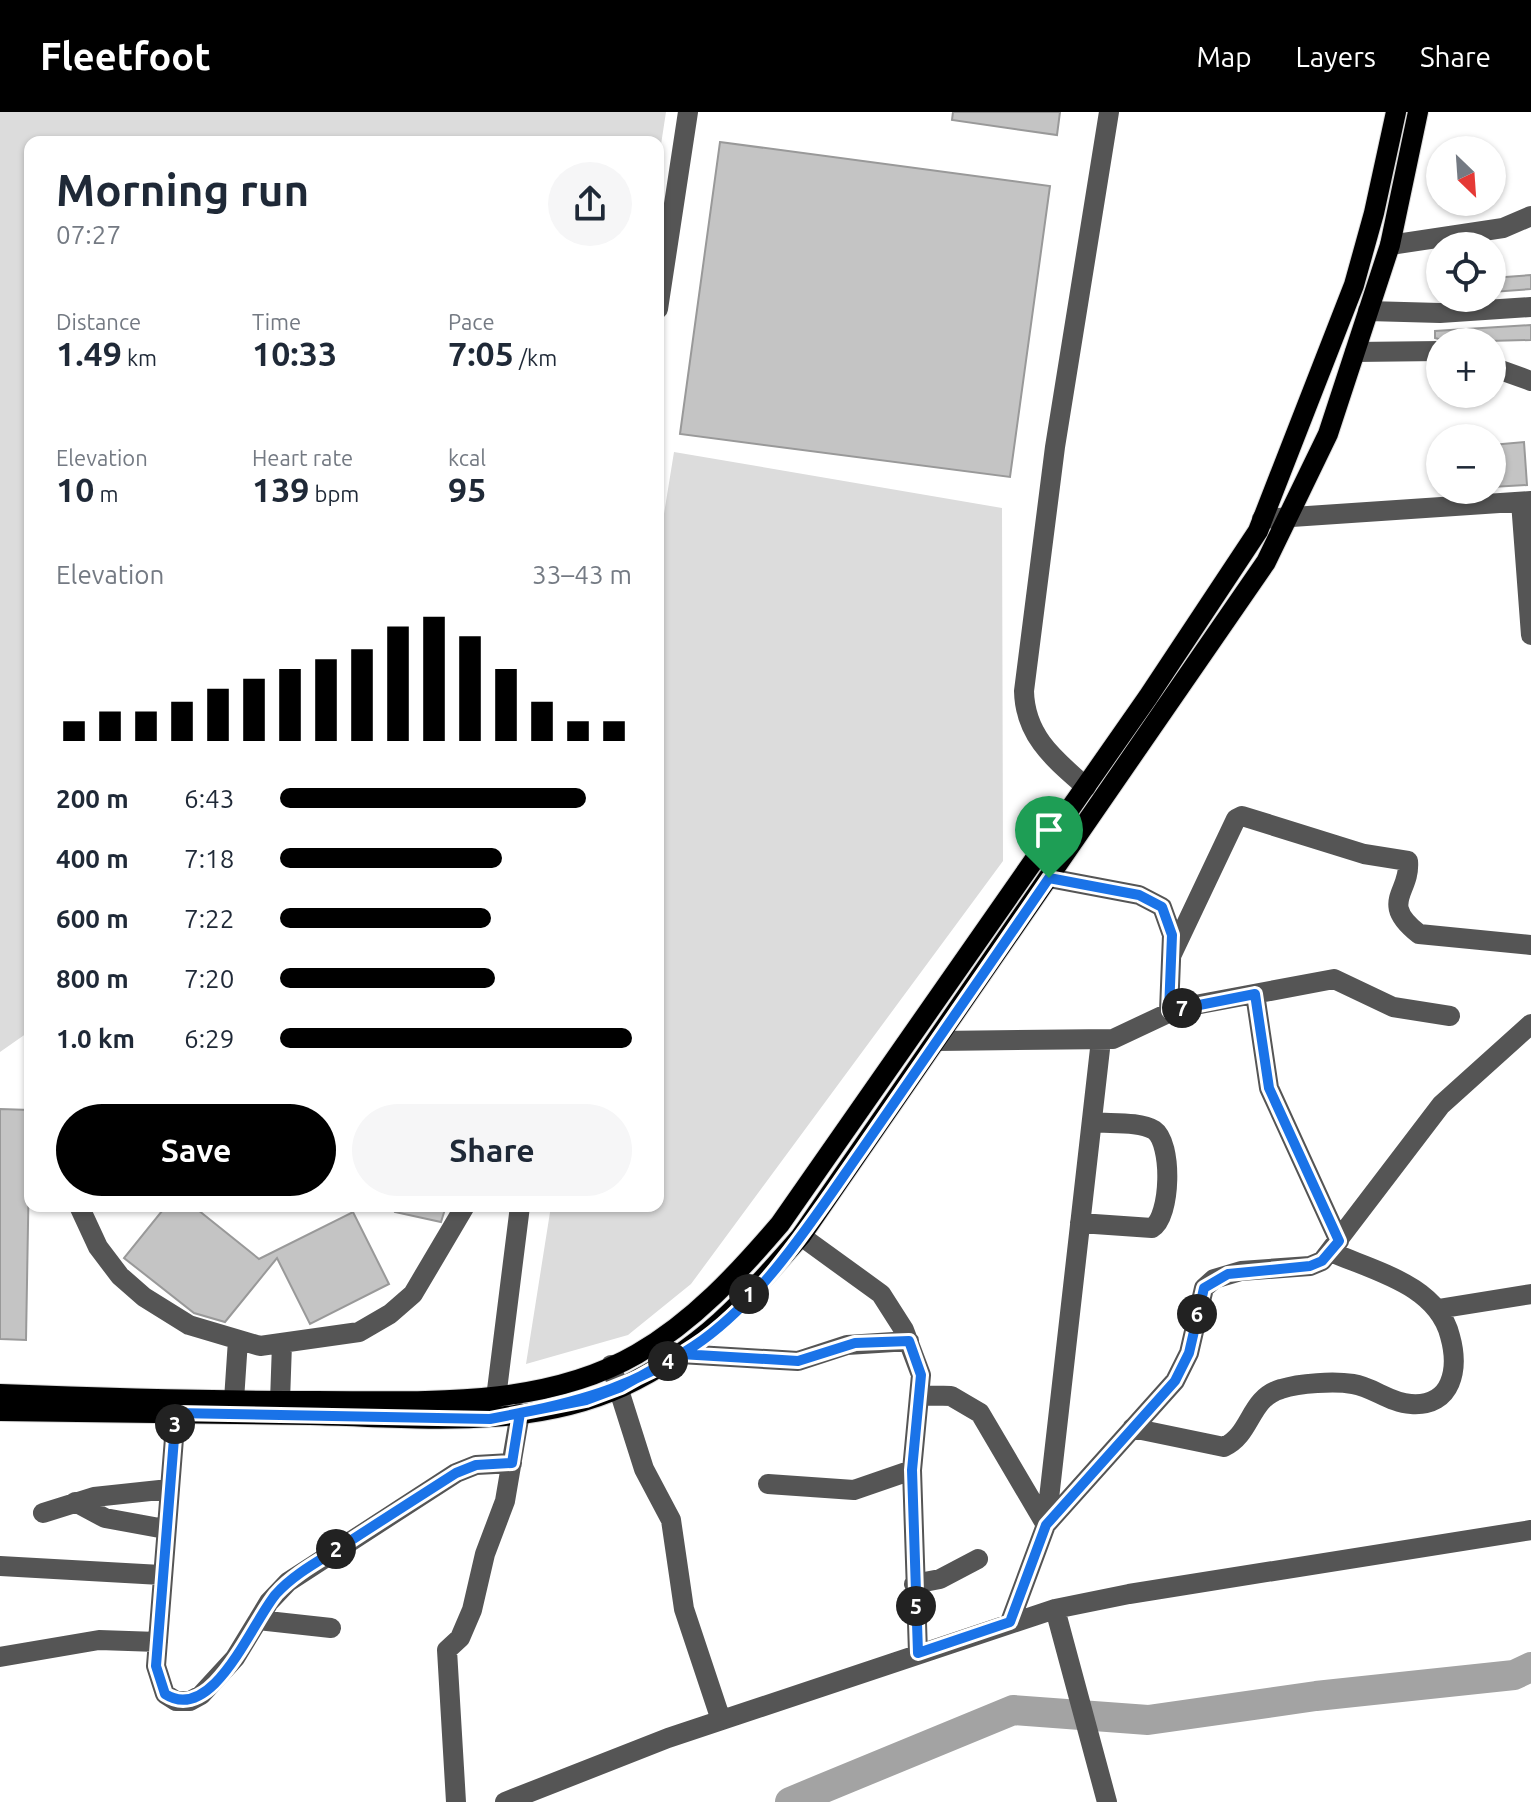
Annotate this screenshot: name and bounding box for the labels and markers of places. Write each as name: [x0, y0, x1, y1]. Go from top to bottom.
pin: [1015, 796, 1083, 878]
pin: 7: [1162, 988, 1202, 1028]
pin: 1: [729, 1274, 769, 1314]
pin: 6: [1177, 1294, 1217, 1334]
pin: 4: [648, 1341, 688, 1381]
pin: 3: [155, 1404, 195, 1444]
pin: 2: [316, 1529, 356, 1569]
pin: 5: [896, 1586, 936, 1626]

